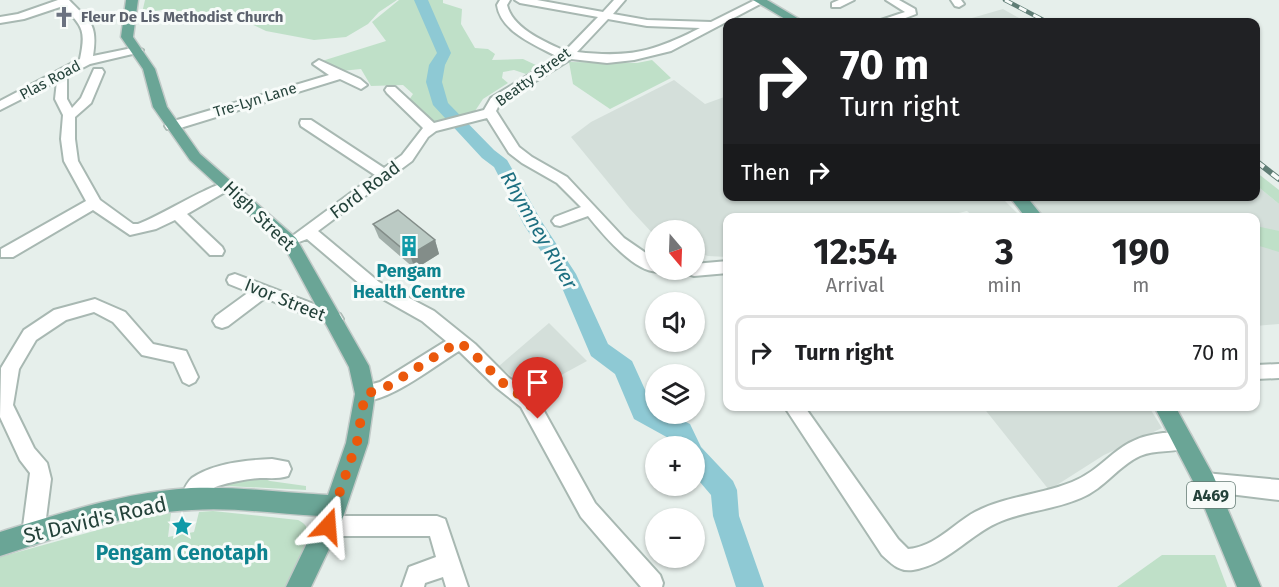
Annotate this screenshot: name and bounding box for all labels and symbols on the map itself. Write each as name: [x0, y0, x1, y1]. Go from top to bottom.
church icon: Fleur De Lis Methodist Church: [52, 5, 76, 29]
place label: Fleur De Lis Methodist Church: [81, 8, 284, 26]
street label: Beatty Street: [492, 43, 574, 110]
street label: Plas Road: [16, 56, 84, 104]
street label: Tre-Lyn Lane: [211, 79, 299, 121]
street label: Ford Road: [326, 156, 404, 224]
water label: Rhymney River: [496, 167, 583, 294]
street label: High Street: [219, 177, 300, 256]
north arrow: [645, 220, 705, 280]
building icon: Pengam Health Centre: [397, 234, 421, 258]
place label: Pengam Health Centre: [353, 260, 465, 303]
street label: Ivor Street: [241, 274, 329, 326]
pin: [512, 357, 563, 419]
road number: A469: [1187, 482, 1235, 508]
street label: St David's Road: [21, 491, 169, 549]
position arrow: [296, 494, 360, 558]
place icon: Pengam Cenotaph: [170, 514, 194, 538]
place label: Pengam Cenotaph: [96, 540, 268, 566]

